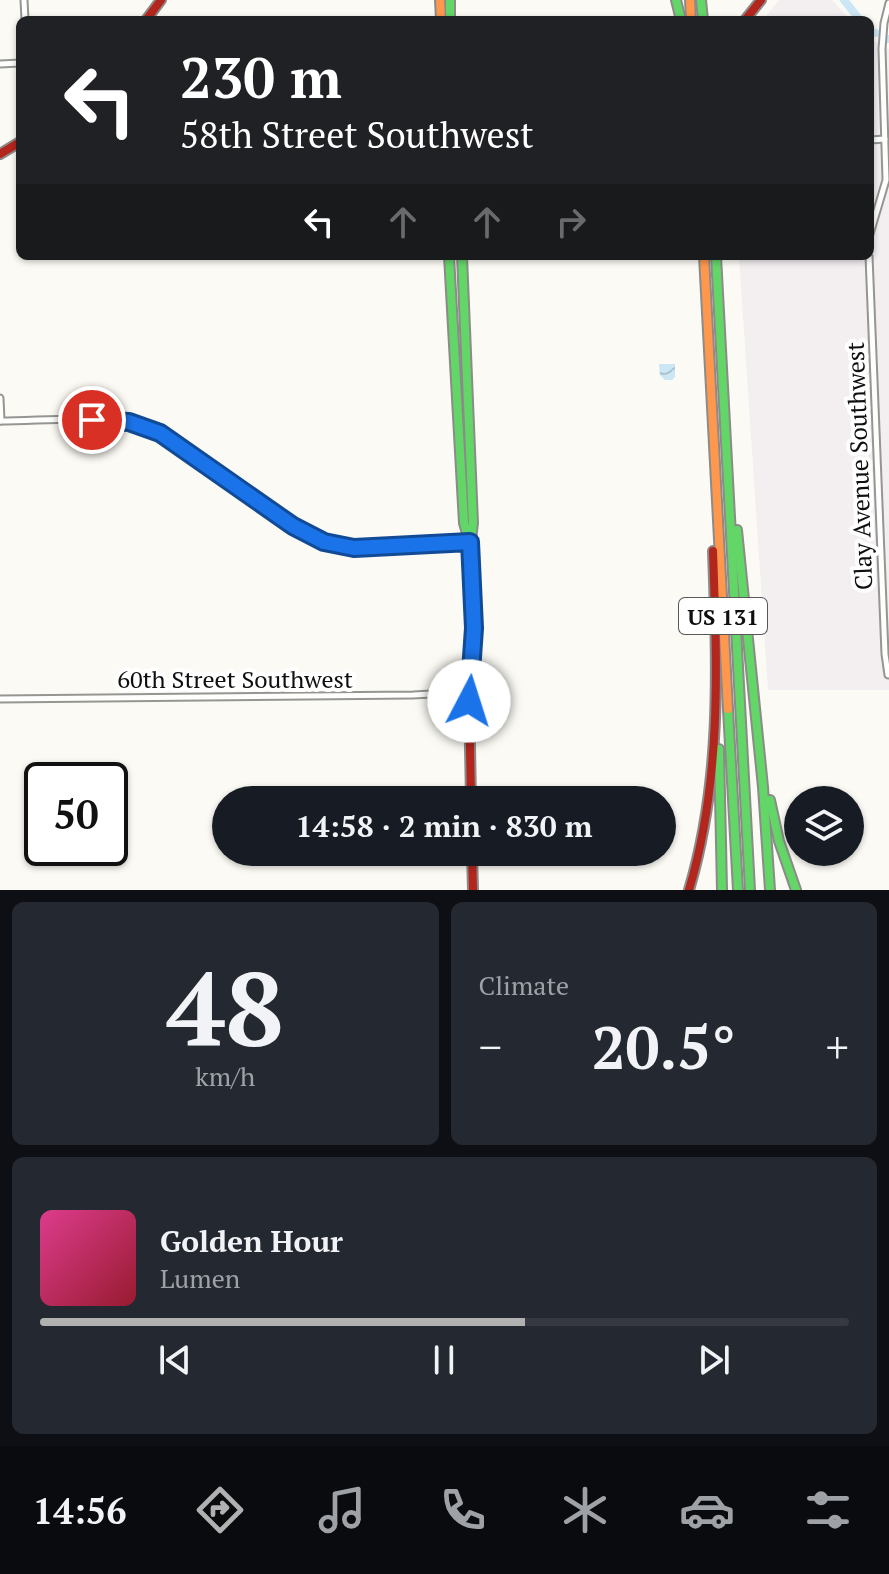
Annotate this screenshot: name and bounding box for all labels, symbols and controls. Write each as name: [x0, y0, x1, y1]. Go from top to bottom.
text: 230 m: [180, 40, 342, 114]
icon: left: [48, 48, 152, 152]
text: 58th Street Southwest: [180, 111, 534, 158]
icon: left: [297, 200, 341, 244]
icon: ahead: [381, 200, 425, 244]
icon: ahead: [465, 200, 509, 244]
icon: right: [549, 200, 593, 244]
street label: Clay Avenue Southwest: [839, 341, 879, 591]
pin: [58, 386, 126, 454]
icon: arrive: [70, 398, 114, 442]
road number: US 131: [679, 598, 767, 634]
position arrow: [427, 659, 511, 743]
street label: 60th Street Southwest: [117, 663, 353, 695]
speed limit sign: 50: [24, 762, 128, 866]
map controls: [784, 786, 864, 866]
button: layers: [784, 786, 864, 866]
text: 14:58 · 2 min · 830 m: [296, 806, 592, 846]
text: 48: [166, 938, 284, 1076]
text: Climate: [479, 968, 569, 1002]
text: 20.5°: [592, 1007, 736, 1086]
text: −: [479, 1017, 502, 1076]
text: +: [826, 1017, 849, 1076]
text: km/h: [195, 1059, 255, 1093]
text: Golden Hour: [160, 1221, 343, 1261]
text: Lumen: [160, 1261, 240, 1295]
icon: previous: [153, 1338, 197, 1382]
icon: pause: [422, 1338, 466, 1382]
icon: next: [692, 1338, 736, 1382]
icon: directions: [192, 1482, 248, 1538]
icon: music: [314, 1482, 370, 1538]
icon: phone: [435, 1482, 491, 1538]
icon: climate: [557, 1482, 613, 1538]
icon: car: [679, 1482, 735, 1538]
icon: filters: [800, 1482, 856, 1538]
text: 14:56: [33, 1487, 127, 1534]

